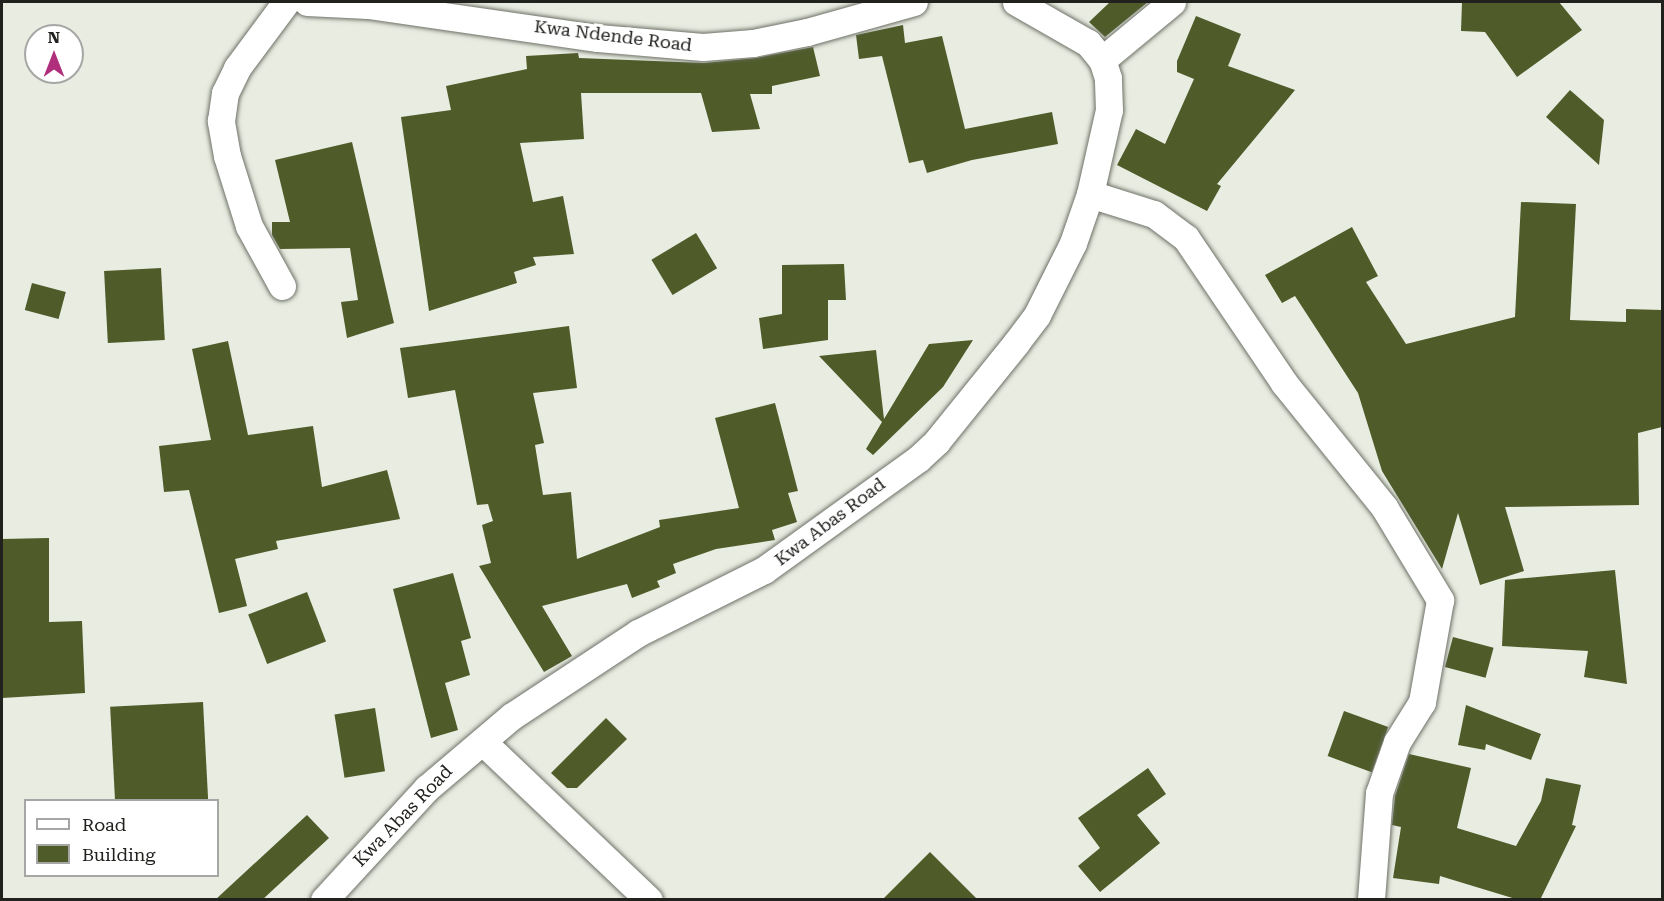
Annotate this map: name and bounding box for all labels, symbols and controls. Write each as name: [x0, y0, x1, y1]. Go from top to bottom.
street label: Kwa Ndende Road: [533, 16, 693, 56]
north arrow: [24, 24, 84, 84]
text: N: [48, 28, 60, 47]
street label: Kwa Abas Road: [771, 473, 889, 571]
street label: Kwa Abas Road: [349, 761, 457, 871]
legend: [24, 799, 219, 877]
text: Road: [82, 814, 126, 835]
text: Building: [82, 844, 156, 865]

